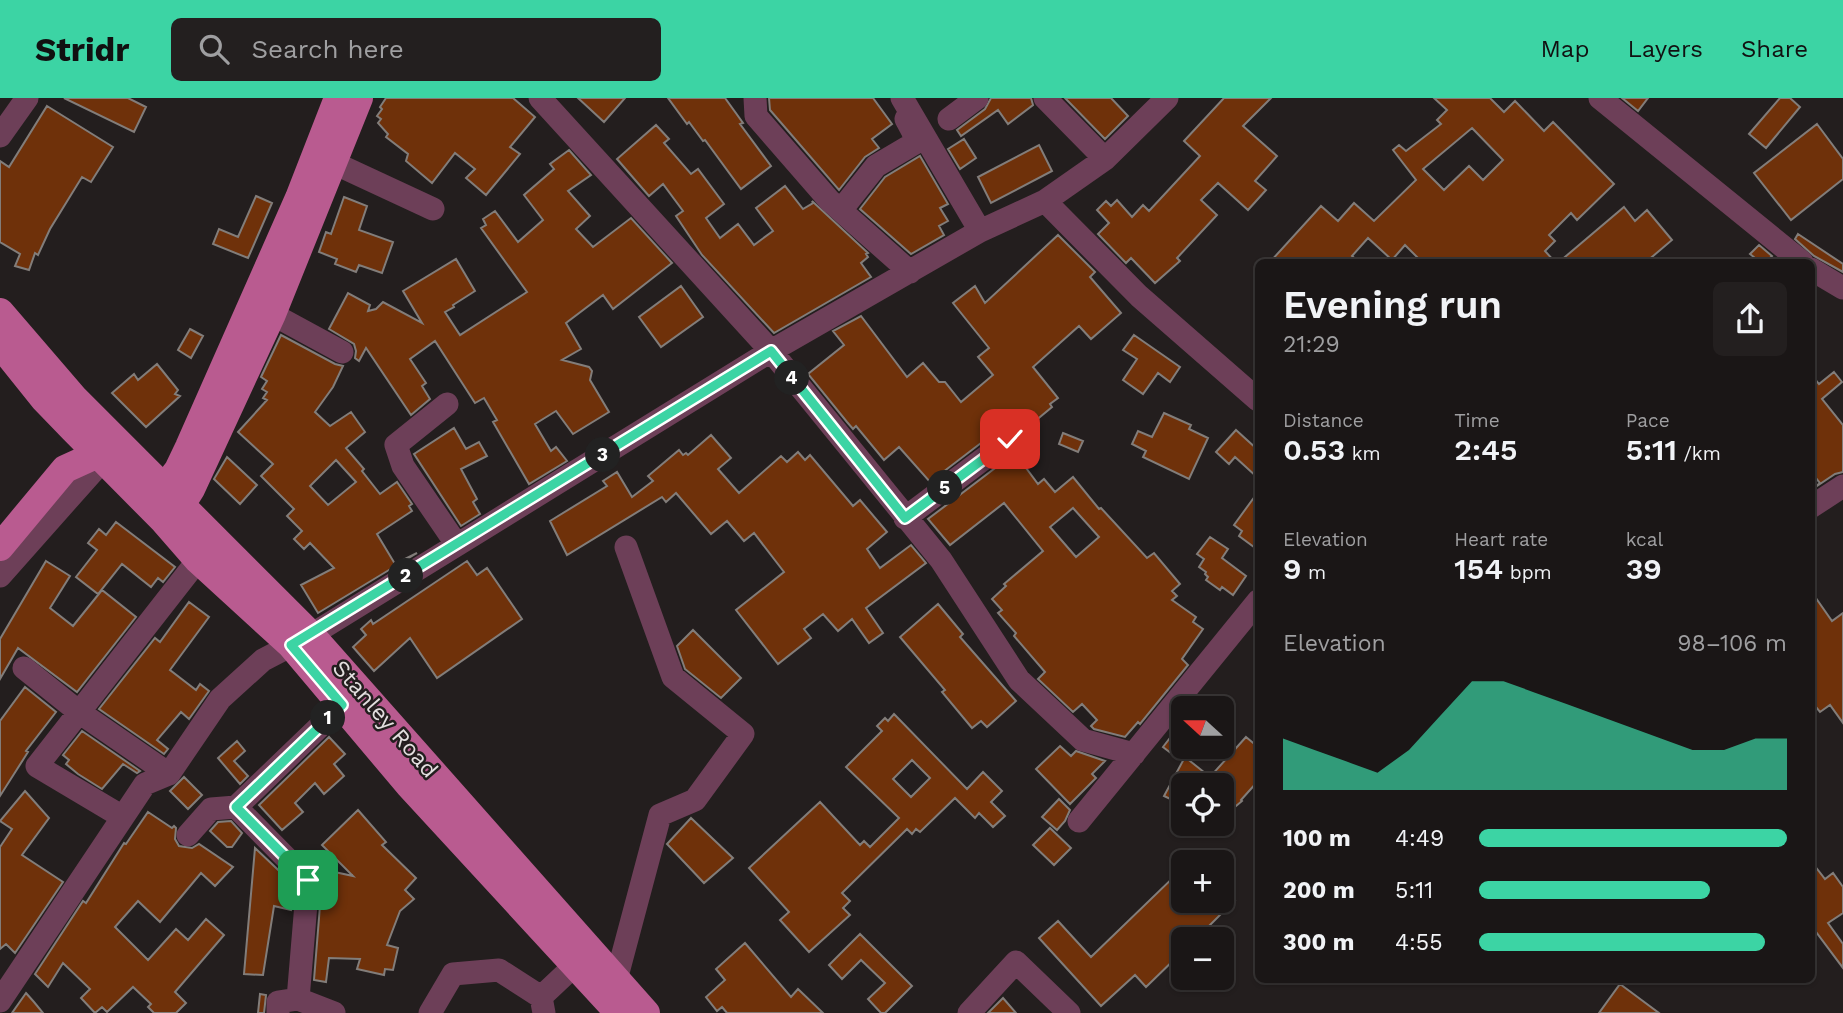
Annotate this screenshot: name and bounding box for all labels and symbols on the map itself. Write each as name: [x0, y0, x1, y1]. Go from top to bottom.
pin: 4: [774, 360, 810, 396]
pin: [980, 409, 1040, 469]
pin: 3: [586, 438, 620, 472]
pin: 5: [928, 470, 962, 506]
pin: 2: [388, 559, 424, 594]
street label: Stanley Road: [327, 655, 443, 783]
north arrow: [1171, 696, 1234, 760]
pin: 1: [310, 700, 346, 736]
pin: [278, 850, 338, 910]

